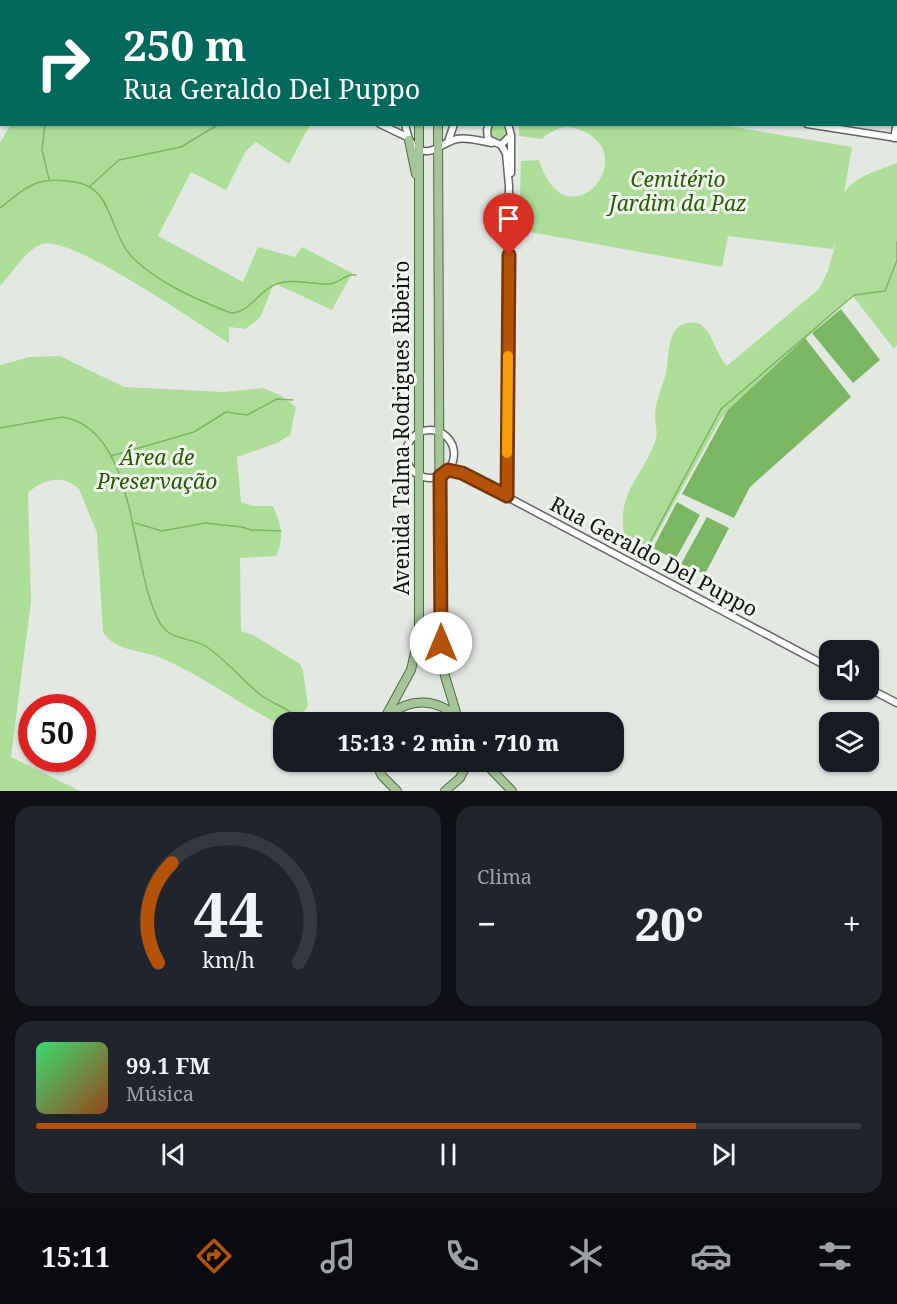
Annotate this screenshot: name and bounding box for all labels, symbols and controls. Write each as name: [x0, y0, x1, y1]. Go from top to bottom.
text: 250 m: [123, 16, 247, 73]
icon: right: [24, 24, 102, 102]
text: Rua Geraldo Del Puppo: [123, 70, 420, 107]
park label: Cemitério Jardim da Paz: [605, 165, 747, 217]
pin: [483, 193, 534, 255]
icon: arrive: [492, 202, 525, 235]
street label: Avenida Talma Rodrigues Ribeiro: [387, 261, 415, 595]
park label: Área de Preservação: [96, 443, 217, 495]
street label: Rua Geraldo Del Puppo: [545, 489, 763, 623]
position arrow: [409, 611, 473, 675]
map controls: [819, 640, 879, 772]
button: sound: [819, 640, 879, 700]
speed limit sign: 50: [18, 694, 96, 772]
button: layers: [819, 712, 879, 772]
text: 15:13 · 2 min · 710 m: [338, 727, 559, 757]
text: Clima: [477, 863, 532, 890]
text: 44: [193, 870, 263, 955]
text: 20°: [635, 893, 704, 954]
text: −: [477, 901, 496, 946]
text: +: [843, 901, 861, 946]
text: km/h: [202, 945, 255, 974]
text: 99.1 FM: [126, 1050, 210, 1080]
text: Música: [126, 1080, 194, 1107]
icon: previous: [157, 1138, 190, 1171]
icon: pause: [432, 1138, 465, 1171]
icon: next: [707, 1138, 740, 1171]
icon: directions: [193, 1235, 235, 1277]
icon: music: [317, 1235, 359, 1277]
icon: phone: [441, 1235, 483, 1277]
icon: climate: [565, 1235, 607, 1277]
icon: car: [690, 1235, 732, 1277]
icon: filters: [814, 1235, 856, 1277]
text: 15:11: [41, 1238, 110, 1275]

